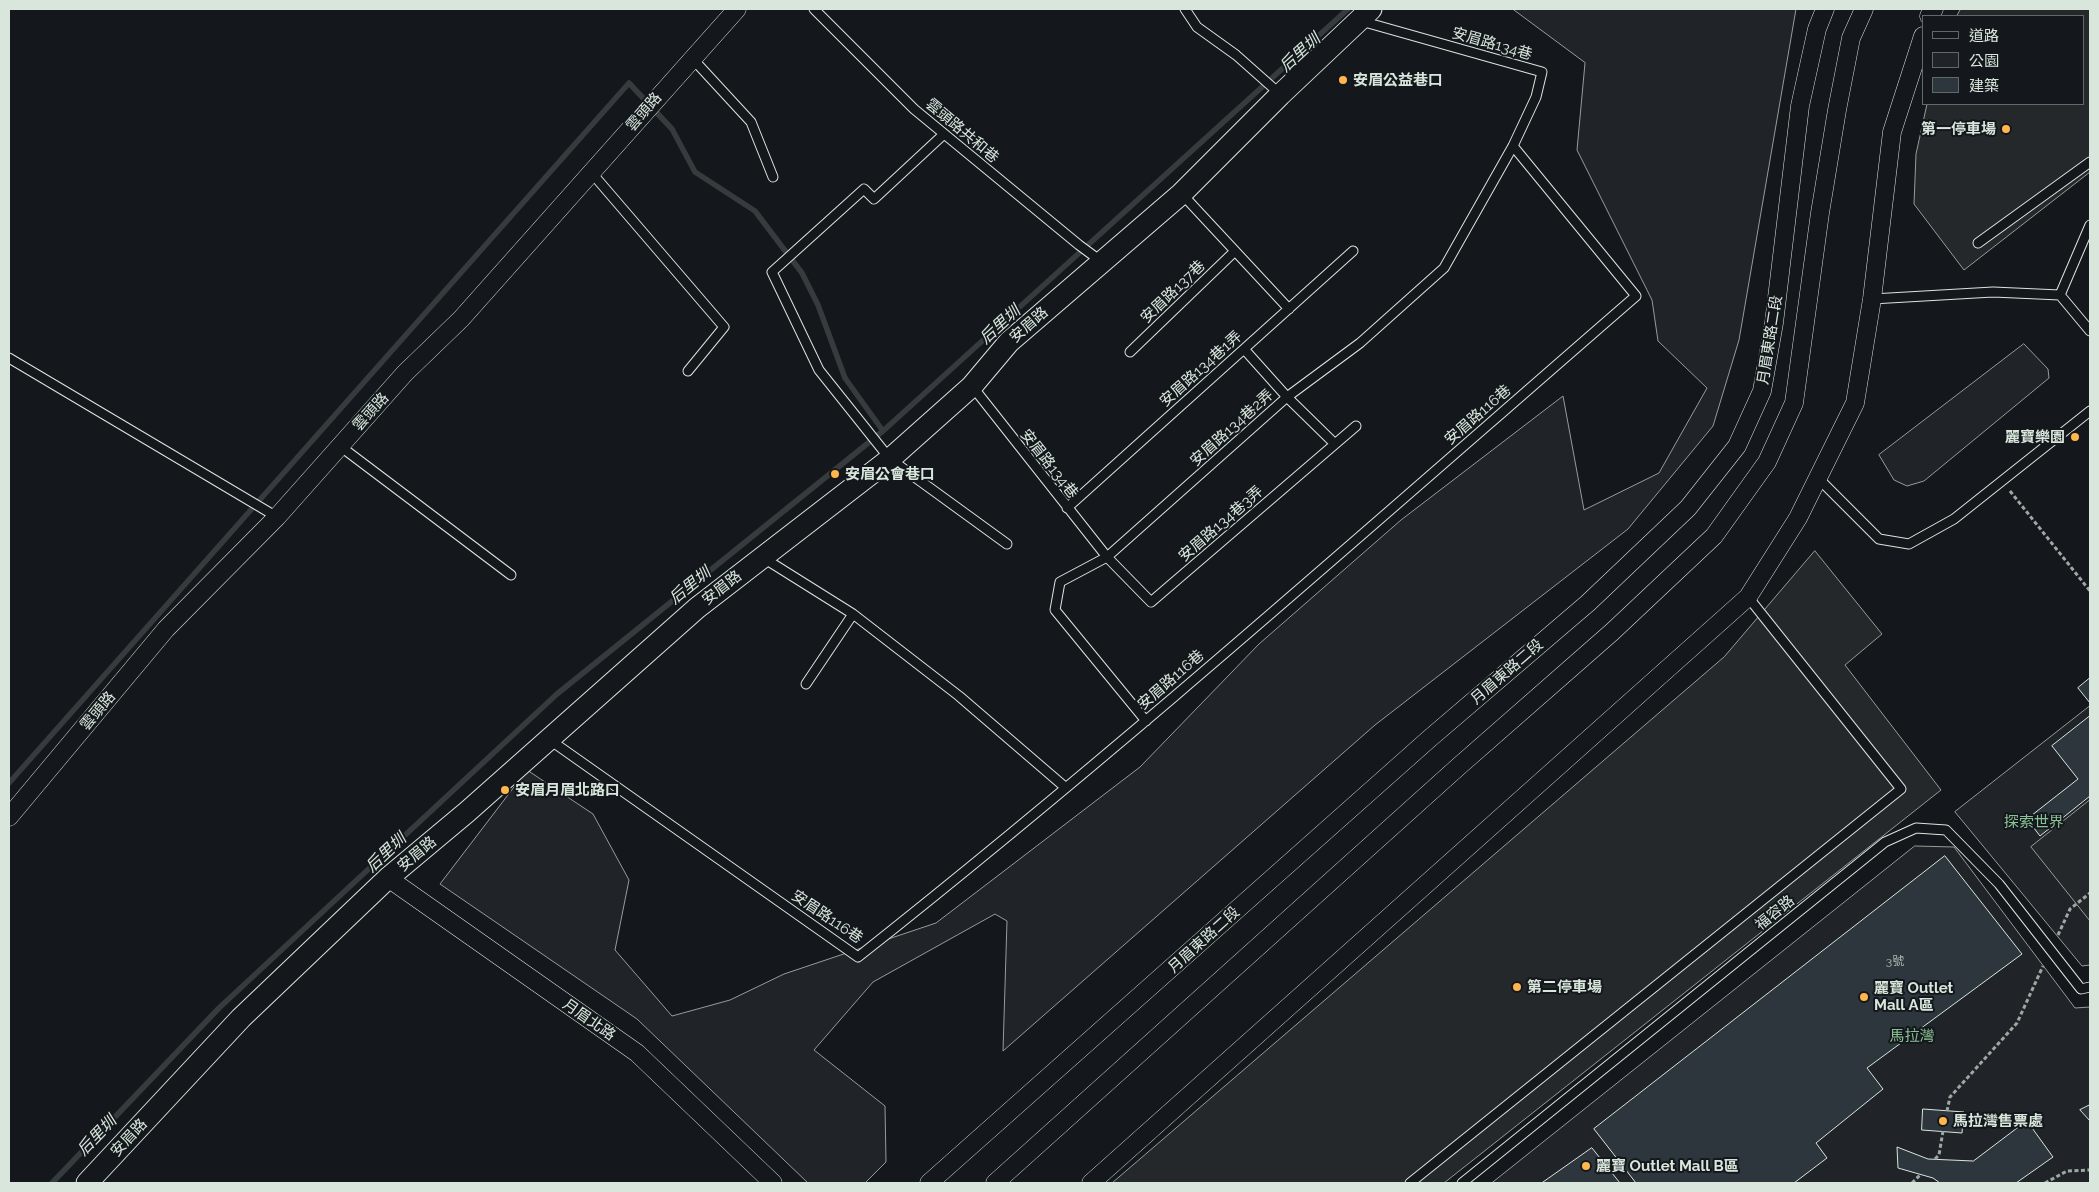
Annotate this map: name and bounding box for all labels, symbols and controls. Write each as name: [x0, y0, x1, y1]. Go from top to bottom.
legend: [1922, 15, 2084, 105]
street label: 安眉路134巷: [1450, 24, 1534, 64]
text: 道路: [1969, 27, 1999, 45]
water label: 后里圳: [1276, 30, 1324, 76]
text: 公園: [1969, 52, 1999, 70]
place label: 安眉公益巷口: [1353, 71, 1443, 89]
marker: 安眉公益巷口: [1337, 74, 1349, 86]
text: 建築: [1969, 77, 1999, 95]
street label: 雲頭路: [622, 89, 666, 135]
street label: 雲頭路共和巷: [922, 95, 1002, 167]
place label: 第一停車場: [1921, 120, 1996, 138]
marker: 第一停車場: [2000, 123, 2012, 135]
street label: 安眉路137巷: [1137, 257, 1209, 327]
street label: 月眉東路二段: [1754, 294, 1786, 386]
water label: 后里圳: [976, 302, 1024, 348]
street label: 安眉路: [1006, 303, 1052, 347]
street label: 安眉路134巷1弄: [1156, 328, 1246, 410]
street label: 安眉路116巷: [1441, 381, 1515, 449]
street label: 安眉路134巷2弄: [1187, 386, 1277, 470]
street label: 雲頭路: [349, 389, 393, 435]
street label: 安眉路134巷: [1016, 426, 1082, 502]
place label: 麗寶樂園: [2005, 428, 2065, 446]
marker: 麗寶樂園: [2069, 431, 2081, 443]
place label: 安眉公會巷口: [845, 465, 935, 483]
marker: 安眉公會巷口: [829, 468, 841, 480]
street label: 安眉路134巷3弄: [1175, 483, 1267, 565]
water label: 后里圳: [665, 563, 715, 609]
street label: 安眉路: [699, 567, 745, 609]
street label: 月眉東路二段: [1467, 636, 1547, 708]
street label: 安眉路116巷: [1134, 646, 1208, 714]
street label: 雲頭路: [77, 688, 119, 734]
place label: 安眉月眉北路口: [515, 781, 620, 799]
marker: 安眉月眉北路口: [499, 784, 511, 796]
park label: 探索世界: [2004, 813, 2064, 831]
water label: 后里圳: [362, 830, 410, 876]
street label: 安眉路: [394, 833, 440, 875]
street label: 安眉路116巷: [788, 887, 866, 947]
street label: 福容路: [1752, 892, 1798, 934]
street label: 月眉東路二段: [1165, 903, 1243, 977]
house number: 3號: [1886, 954, 1904, 968]
place label: 第二停車場: [1527, 978, 1602, 996]
place label: 麗寶 Outlet Mall A區: [1874, 979, 1953, 1014]
marker: 第二停車場: [1511, 981, 1523, 993]
marker: 麗寶 Outlet Mall A區: [1858, 991, 1870, 1003]
street label: 月眉北路: [559, 995, 619, 1045]
park label: 馬拉灣: [1890, 1027, 1934, 1045]
water label: 后里圳: [73, 1112, 121, 1160]
place label: 馬拉灣售票處: [1953, 1112, 2043, 1130]
street label: 安眉路: [107, 1115, 151, 1161]
marker: 馬拉灣售票處: [1937, 1115, 1949, 1127]
place label: 麗寶 Outlet Mall B區: [1596, 1157, 1739, 1175]
marker: 麗寶 Outlet Mall B區: [1580, 1160, 1592, 1172]

